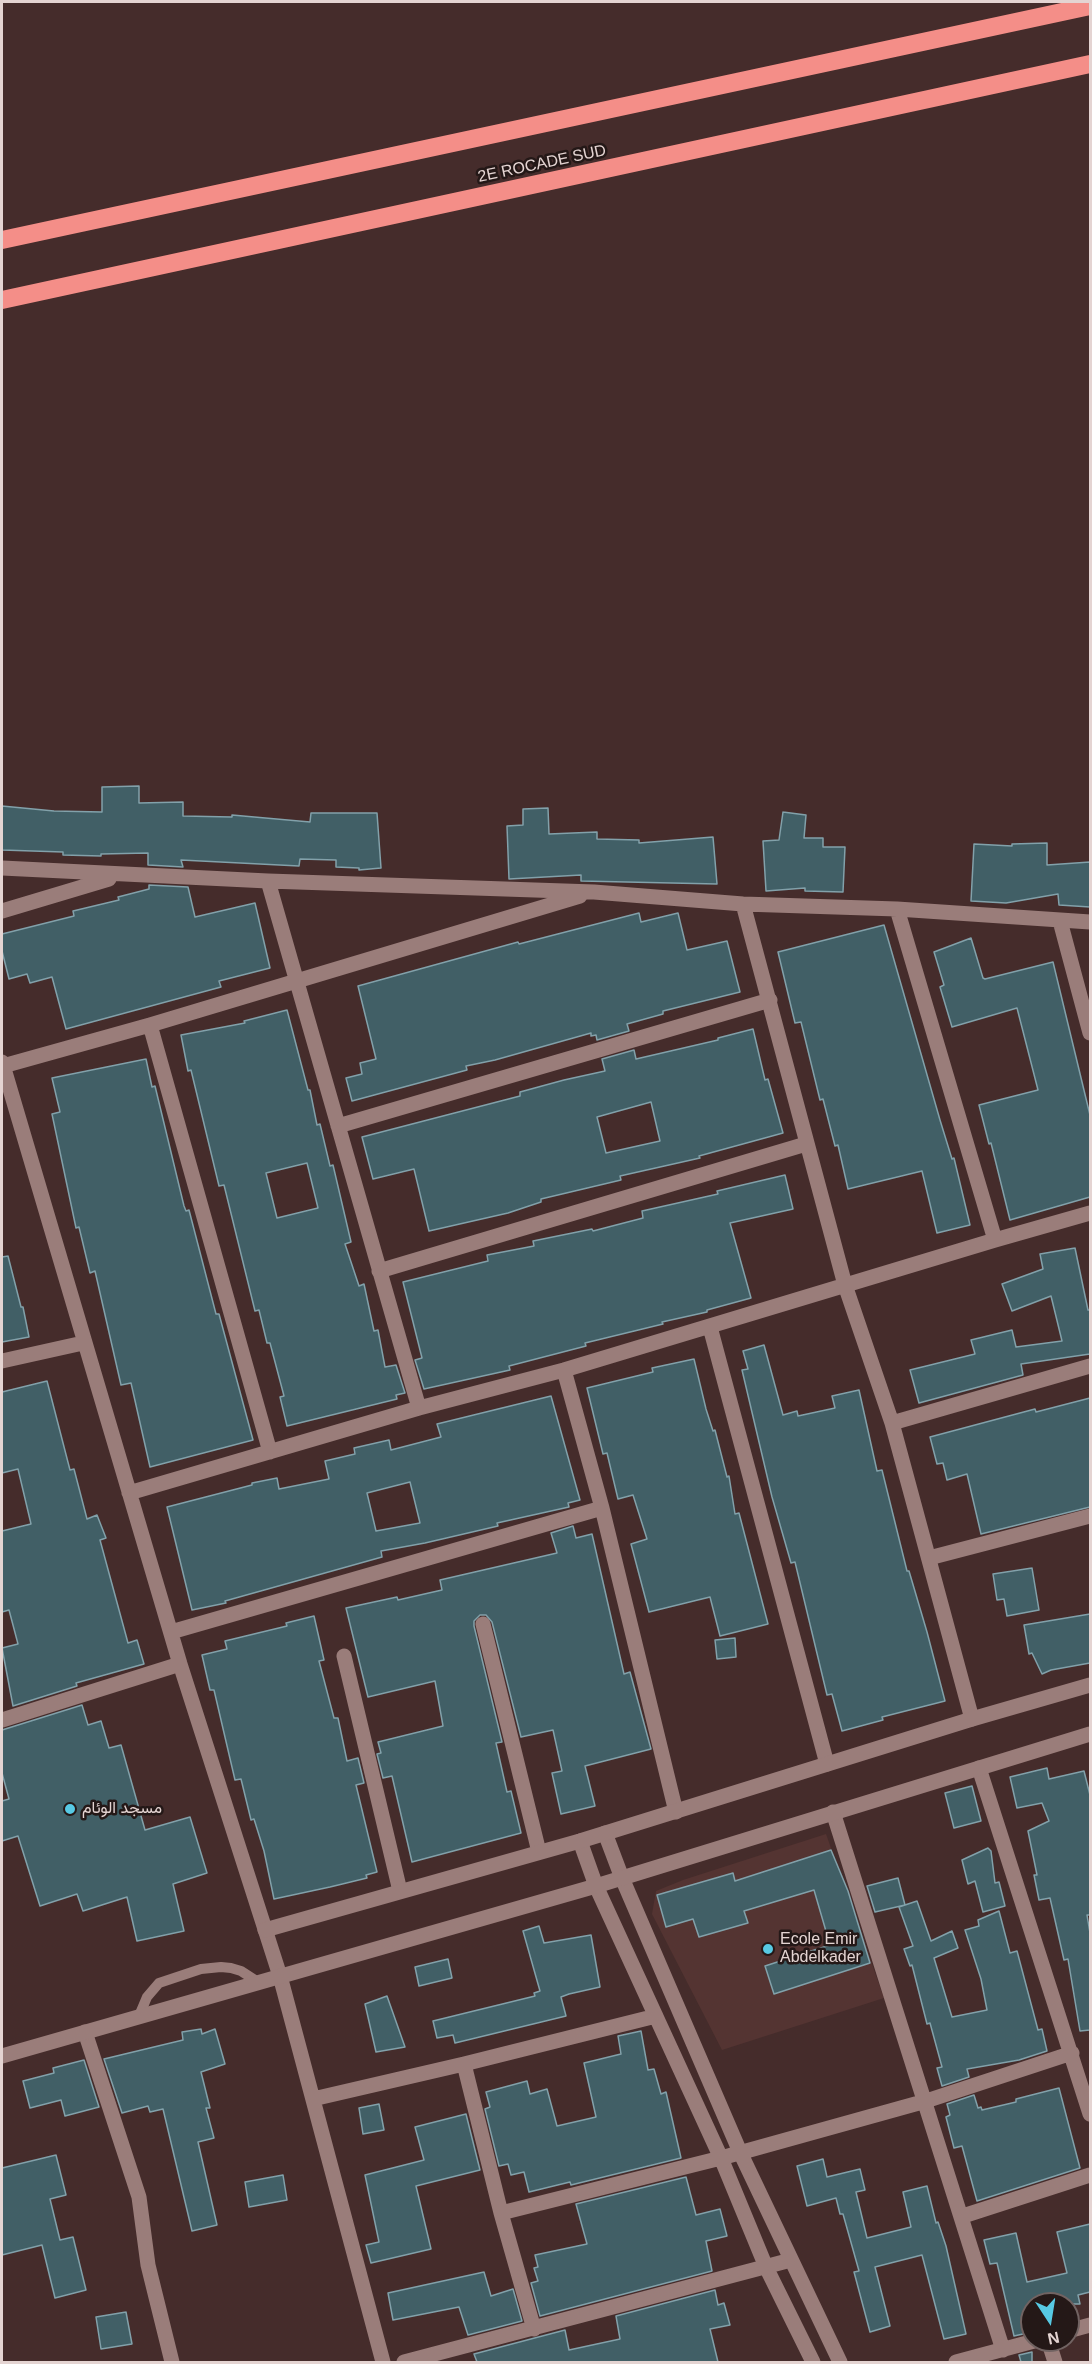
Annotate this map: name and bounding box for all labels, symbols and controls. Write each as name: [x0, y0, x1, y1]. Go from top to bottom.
street label: 2E ROCADE SUD: [476, 141, 608, 187]
place label: مسجد الوئام: [82, 1799, 162, 1819]
marker: مسجد الوئام: [63, 1802, 77, 1816]
place label: Ecole Emir Abdelkader: [780, 1930, 861, 1968]
marker: Ecole Emir Abdelkader: [761, 1942, 775, 1956]
north arrow: [1020, 2292, 1080, 2352]
text: N: [1046, 2329, 1061, 2348]

